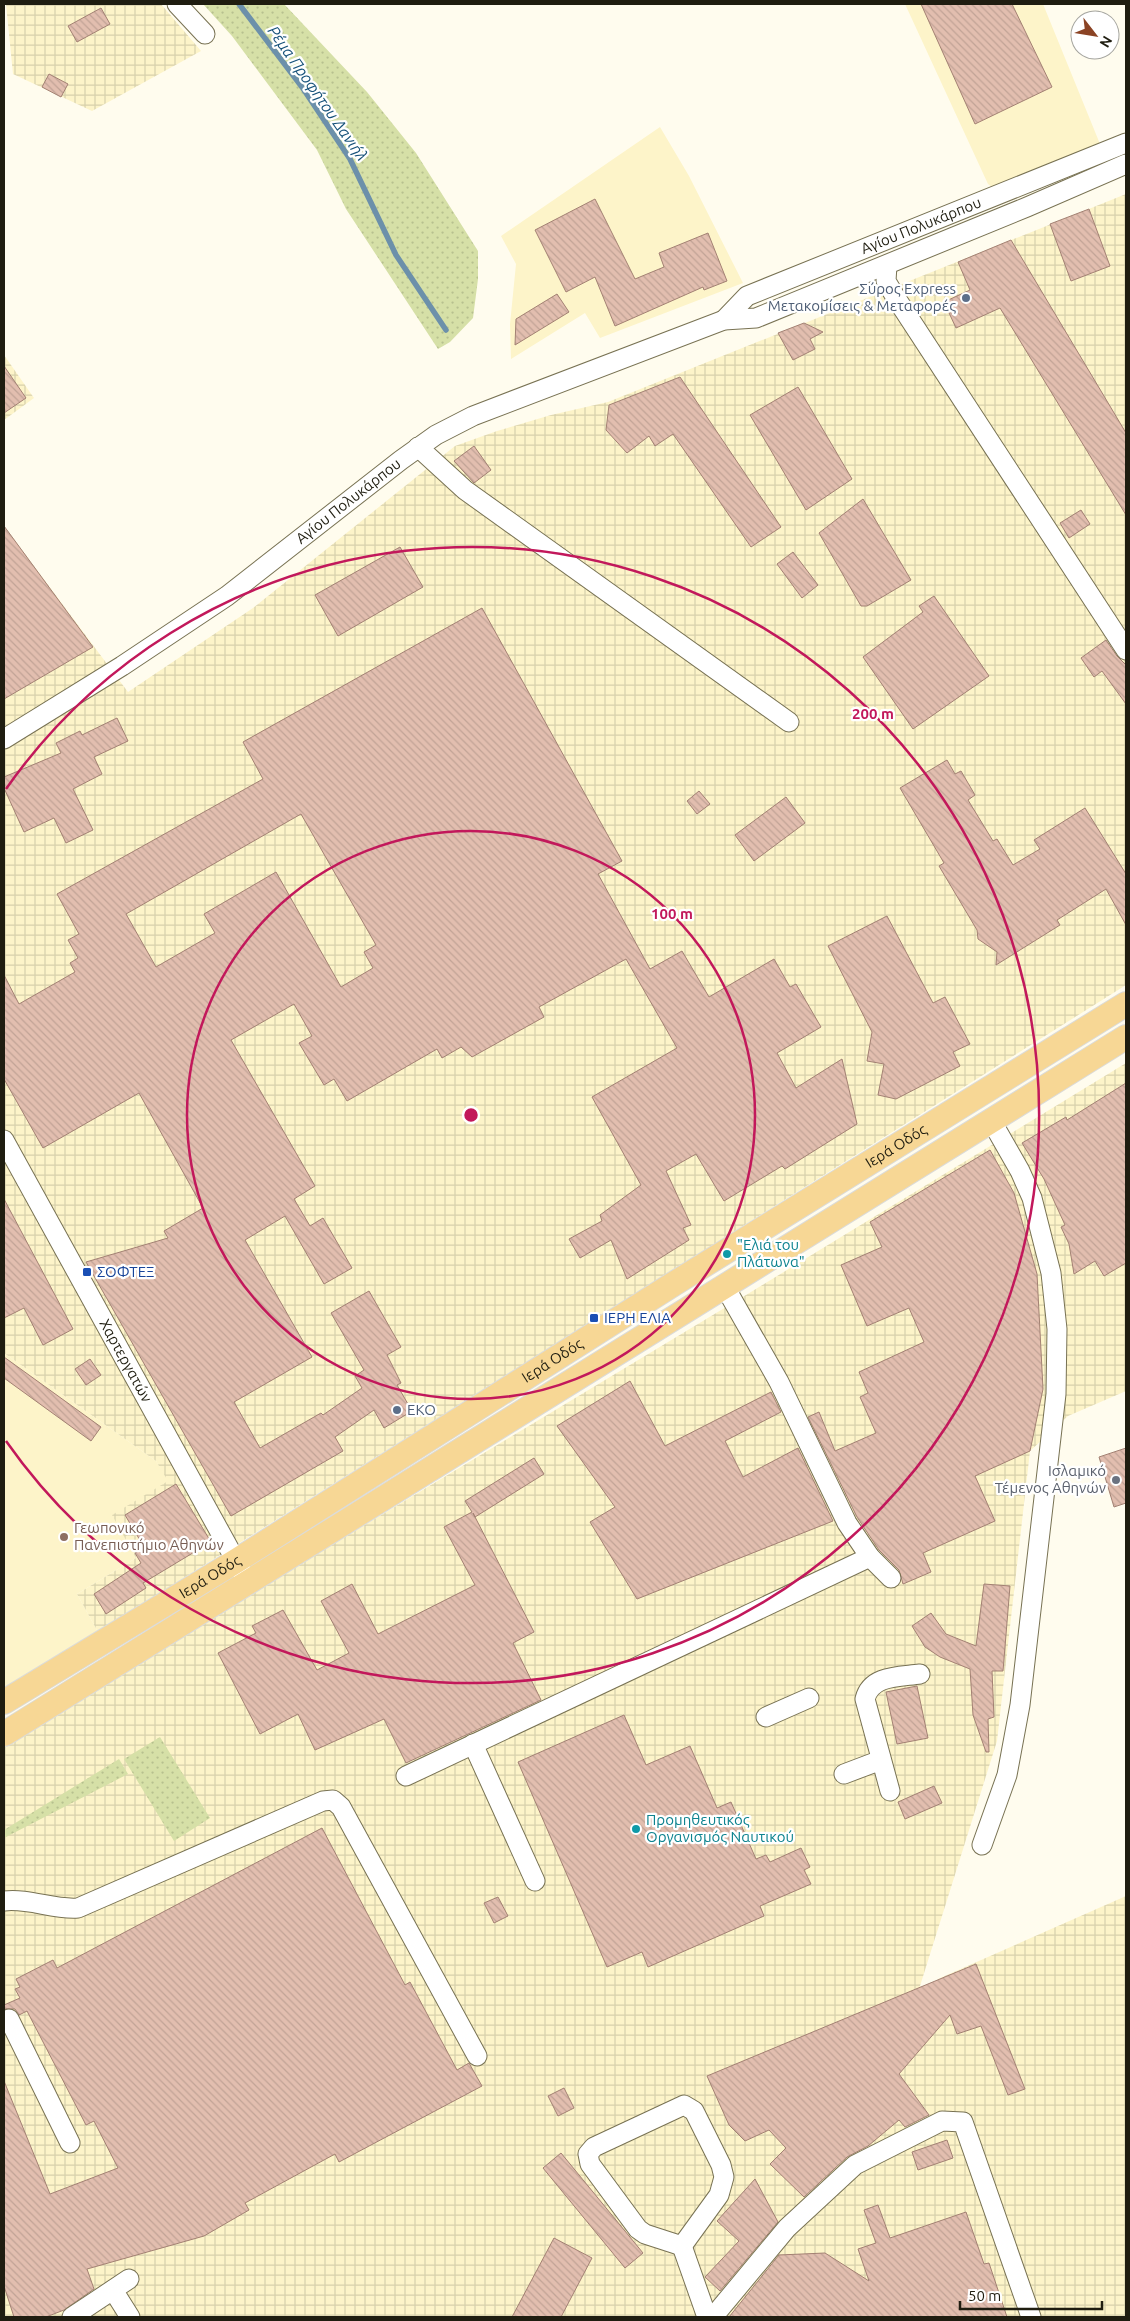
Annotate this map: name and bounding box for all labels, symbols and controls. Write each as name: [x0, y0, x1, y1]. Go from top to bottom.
north arrow: [1070, 10, 1120, 60]
water label: Ρέμα Προφήτου Δανιήλ: [265, 22, 371, 164]
text: N: [1097, 33, 1116, 50]
street label: Αγίου Πολυκάρπου: [858, 193, 983, 257]
place label: Σύρος Express Μετακομίσεις & Μεταφορές: [768, 280, 956, 314]
marker: Σύρος Express Μετακομίσεις & Μεταφορές: [960, 292, 972, 304]
street label: Αγίου Πολυκάρπου: [292, 455, 404, 547]
text: 200 m: [852, 705, 894, 722]
text: 100 m: [651, 905, 693, 922]
centre of rings: [462, 1106, 480, 1124]
street label: Ιερά Οδός: [862, 1120, 930, 1171]
place label: "Ελιά του Πλάτωνα": [737, 1236, 805, 1270]
marker: "Ελιά του Πλάτωνα": [721, 1248, 733, 1260]
place label: ΣΟΦΤΕΞ: [97, 1263, 154, 1280]
marker: ΣΟΦΤΕΞ: [81, 1266, 93, 1278]
place label: ΙΕΡΗ ΕΛΙΑ: [604, 1309, 671, 1326]
marker: ΙΕΡΗ ΕΛΙΑ: [588, 1312, 600, 1324]
street label: Χαρτεργατών: [96, 1316, 156, 1405]
street label: Ιερά Οδός: [519, 1335, 586, 1386]
place label: EKO: [407, 1401, 436, 1418]
marker: EKO: [391, 1404, 403, 1416]
place label: Ισλαμικό Τέμενος Αθηνών: [995, 1462, 1106, 1496]
marker: Ισλαμικό Τέμενος Αθηνών: [1110, 1474, 1122, 1486]
place label: Γεωπονικό Πανεπιστήμιο Αθηνών: [74, 1519, 224, 1553]
marker: Γεωπονικό Πανεπιστήμιο Αθηνών: [58, 1531, 70, 1543]
street label: Ιερά Οδός: [176, 1551, 244, 1602]
place label: Προμηθευτικός Οργανισμός Ναυτικού: [646, 1811, 794, 1845]
marker: Προμηθευτικός Οργανισμός Ναυτικού: [630, 1823, 642, 1835]
scale bar: [960, 2278, 1102, 2310]
text: 50 m: [968, 2287, 1001, 2304]

